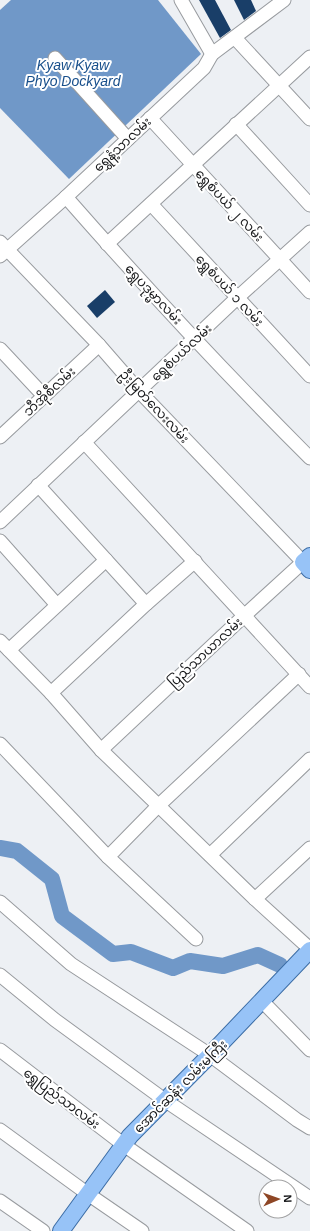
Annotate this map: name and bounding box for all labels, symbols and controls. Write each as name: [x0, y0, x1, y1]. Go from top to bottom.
water label: Kyaw Kyaw Phyo Dockyard: [26, 57, 122, 89]
street label: ရွှေနံ့သာလမ်း: [90, 113, 156, 177]
street label: ရွှေစံပယ် ၂ လမ်း: [190, 165, 268, 247]
street label: ရွှေစံပယ် ၁ လမ်း: [190, 251, 267, 331]
street label: ရွှေပဒုမ္မာလမ်း: [120, 260, 186, 330]
street label: ရွှေစံပယ်လမ်း: [147, 320, 217, 386]
street label: ဘီအိုစီလမ်း: [20, 363, 80, 421]
street label: ဦးမြတ်လေးလမ်း: [115, 366, 193, 448]
street label: ပြည်သာယာလမ်း: [165, 614, 247, 693]
street label: အောင်ဆန်း လမ်းမကြီး: [130, 1036, 232, 1138]
street label: ရွှေပြည်သာလမ်း: [19, 1064, 103, 1134]
north arrow: [258, 1179, 298, 1219]
text: N: [282, 1194, 294, 1203]

